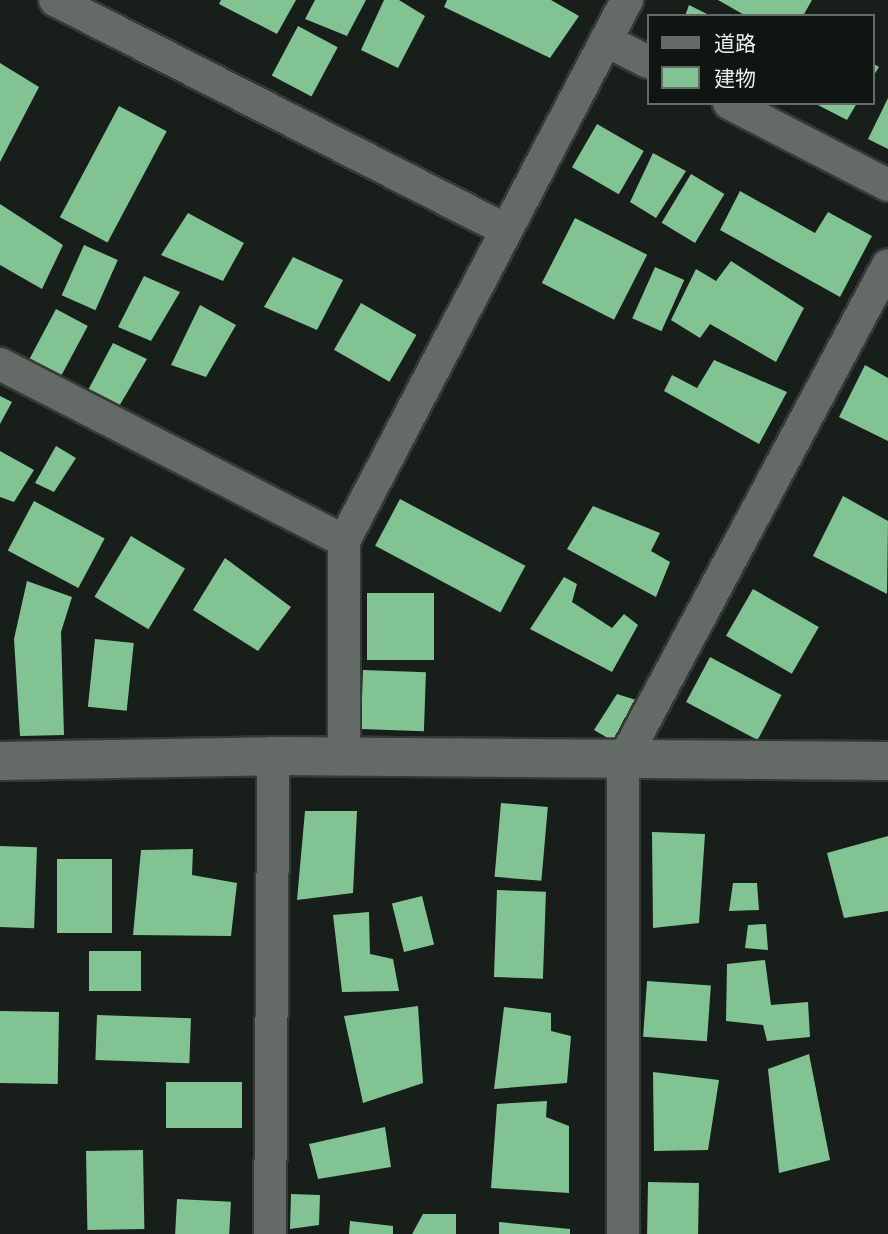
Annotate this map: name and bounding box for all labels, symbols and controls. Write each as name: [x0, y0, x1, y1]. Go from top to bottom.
legend: [646, 14, 874, 105]
text: 道路: [714, 29, 756, 58]
text: 建物: [714, 64, 756, 93]

